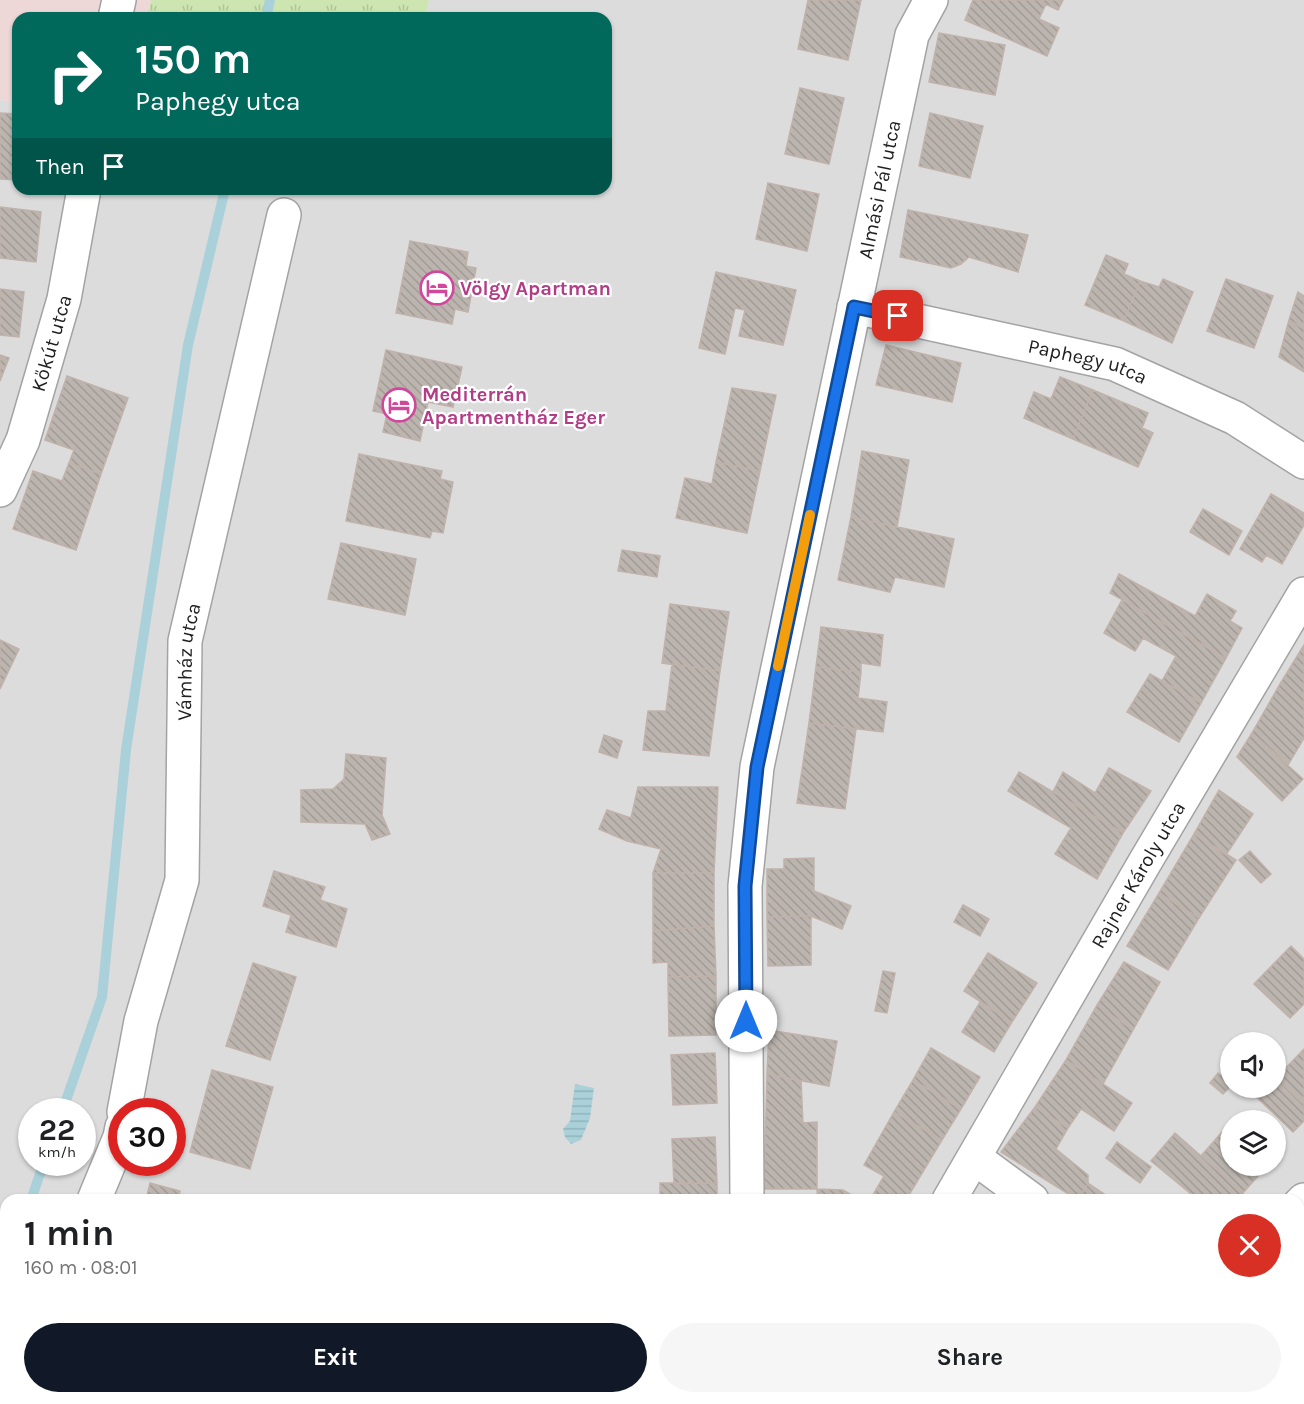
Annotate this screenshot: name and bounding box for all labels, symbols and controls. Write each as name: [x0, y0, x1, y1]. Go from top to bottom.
text: 150 m: [135, 34, 251, 84]
icon: right: [36, 36, 114, 114]
text: Paphegy utca: [135, 85, 301, 117]
street label: Almási Pál utca: [853, 118, 905, 261]
icon: arrive: [97, 150, 130, 183]
text: Then: [36, 154, 85, 180]
hotel icon: Völgy Apartman: [419, 270, 455, 306]
place label: Völgy Apartman: [460, 277, 611, 300]
pin: [872, 290, 923, 341]
street label: Kőkút utca: [26, 292, 76, 394]
icon: arrive: [881, 299, 914, 332]
street label: Paphegy utca: [1026, 334, 1151, 389]
place label: Mediterrán Apartmentház Eger: [422, 383, 605, 429]
hotel icon: Mediterrán Apartmentház Eger: [381, 387, 417, 423]
street label: Vámház utca: [172, 600, 205, 721]
street label: Rajner Károly utca: [1086, 797, 1190, 952]
position arrow: [714, 989, 778, 1053]
map controls: [1220, 1032, 1286, 1176]
button: sound: [1220, 1032, 1286, 1098]
speed limit sign: 30: [108, 1098, 186, 1176]
button: layers: [1220, 1110, 1286, 1176]
text: 22: [39, 1112, 75, 1148]
text: km/h: [38, 1143, 76, 1161]
text: 1 min: [24, 1212, 114, 1254]
button: close: [1218, 1214, 1281, 1277]
text: 160 m · 08:01: [24, 1256, 138, 1279]
button: Exit: [24, 1323, 647, 1392]
button: Share: [659, 1323, 1281, 1392]

